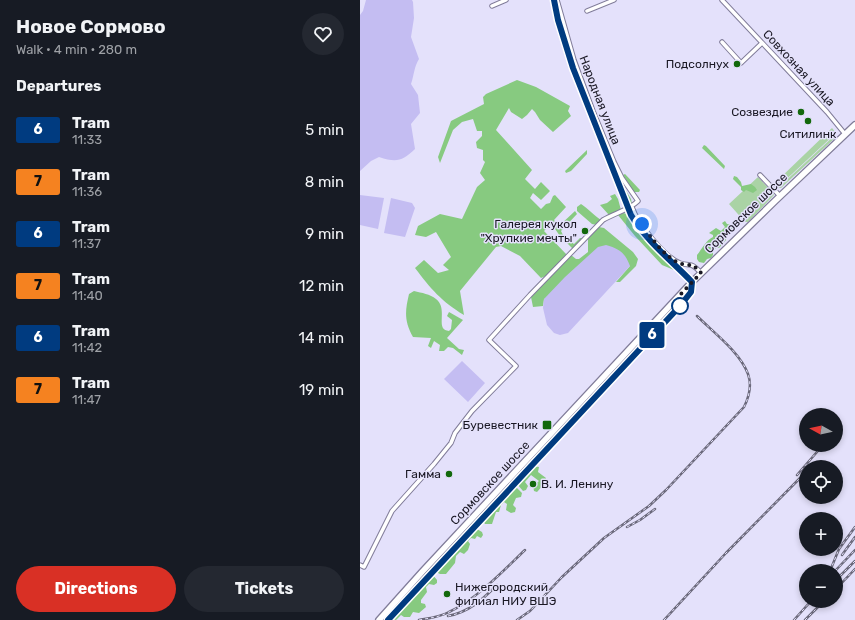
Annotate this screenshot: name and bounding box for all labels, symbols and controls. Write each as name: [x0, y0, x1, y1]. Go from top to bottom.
button: heart: [302, 13, 344, 55]
text: Новое Сормово: [16, 15, 166, 38]
street label: Совхозная улица: [760, 27, 838, 109]
text: Walk · 4 min · 280 m: [16, 42, 137, 57]
street label: Народная улица: [577, 53, 623, 147]
place label: Подсолнух: [666, 57, 730, 71]
marker: Подсолнух: [732, 59, 742, 69]
text: Departures: [16, 77, 101, 95]
place label: Созвездие: [731, 105, 793, 119]
marker: Созвездие: [796, 107, 806, 117]
text: Tram: [72, 114, 110, 132]
marker: Ситилинк: [803, 116, 813, 126]
text: 6: [33, 121, 43, 138]
text: 5 min: [305, 121, 344, 139]
place label: Ситилинк: [780, 127, 837, 141]
text: 11:33: [72, 132, 102, 147]
text: Tram: [72, 166, 110, 184]
street label: Сормовское шоссе: [702, 170, 790, 256]
text: 7: [34, 173, 42, 190]
text: 8 min: [305, 173, 344, 191]
text: 11:36: [72, 184, 102, 199]
your location: [632, 214, 652, 234]
place label: Галерея кукол "Хрупкие мечты": [480, 217, 577, 245]
text: Tram: [72, 218, 110, 236]
text: 6: [33, 225, 43, 242]
text: 9 min: [305, 225, 344, 243]
marker: Галерея кукол "Хрупкие мечты": [580, 226, 590, 236]
text: 11:37: [72, 236, 101, 251]
text: Tram: [72, 270, 110, 288]
text: 7: [34, 277, 42, 294]
text: 12 min: [299, 277, 344, 295]
text: 11:40: [72, 288, 103, 303]
unlabelled marker: [671, 297, 689, 315]
text: Tram: [72, 322, 110, 340]
line badge: 6: [639, 322, 665, 348]
text: 6: [647, 326, 657, 343]
text: 6: [33, 329, 43, 346]
text: 14 min: [299, 329, 344, 347]
text: 11:42: [72, 340, 102, 355]
text: Tram: [72, 374, 110, 392]
text: 7: [34, 381, 42, 398]
text: 19 min: [299, 381, 344, 399]
text: 11:47: [72, 392, 101, 407]
north arrow: [799, 408, 843, 452]
map controls: [799, 408, 843, 608]
place label: Буревестник: [463, 418, 539, 432]
marker: Буревестник: [541, 419, 553, 431]
street label: Сормовское шоссе: [448, 438, 533, 528]
button: locate: [799, 460, 843, 504]
place label: Гамма: [405, 467, 441, 481]
marker: Гамма: [444, 469, 454, 479]
place label: В. И. Ленину: [541, 477, 614, 491]
marker: В. И. Ленину: [528, 479, 538, 489]
button: +: [799, 512, 843, 556]
button: −: [799, 564, 843, 608]
button: Directions: [16, 566, 176, 612]
button: Tickets: [184, 566, 344, 612]
place label: Нижегородский филиал НИУ ВШЭ: [455, 580, 556, 608]
marker: Нижегородский филиал НИУ ВШЭ: [442, 589, 452, 599]

